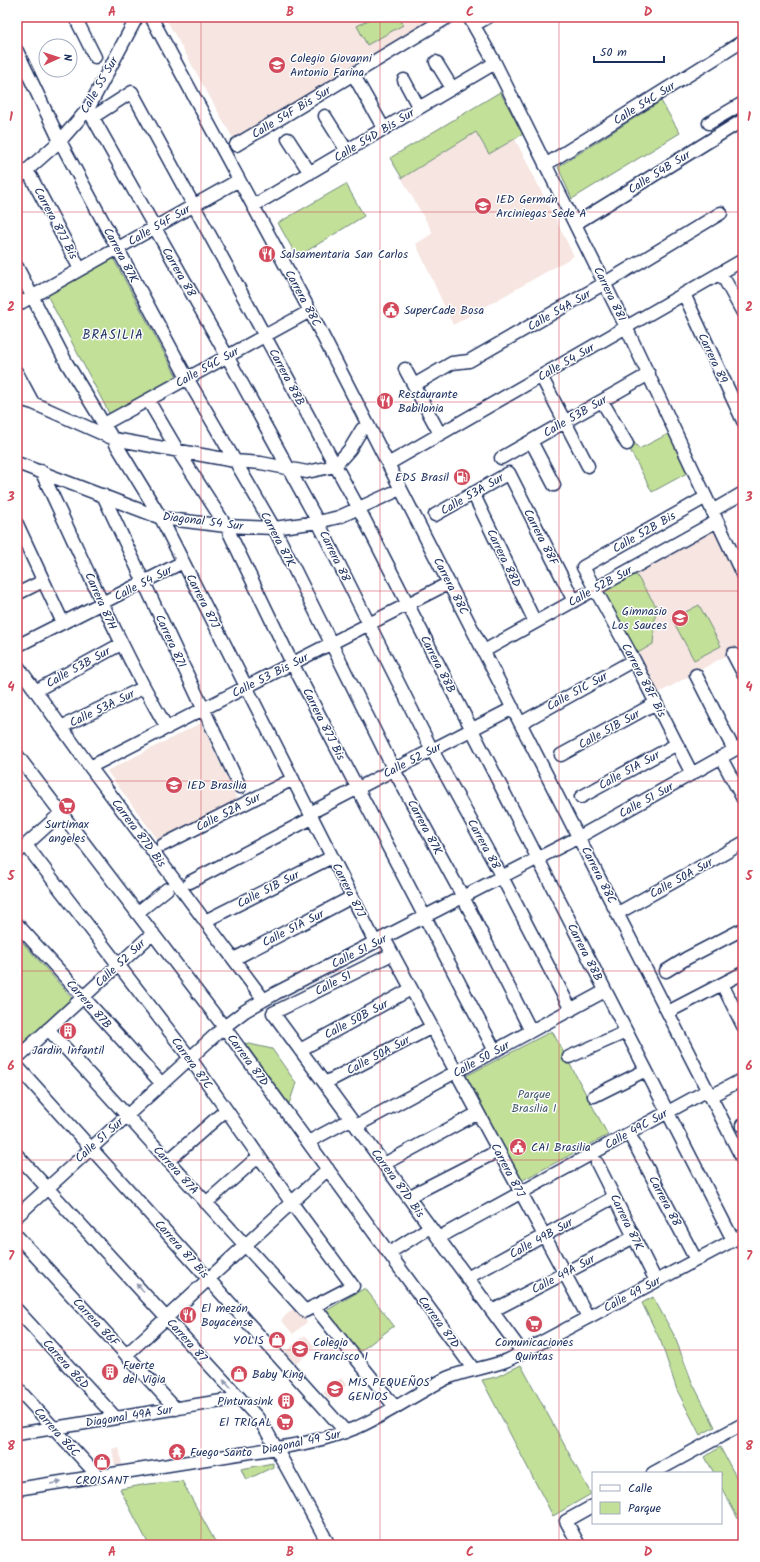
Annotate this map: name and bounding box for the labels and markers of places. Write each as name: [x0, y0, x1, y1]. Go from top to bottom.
place label: Colegio Giovanni Antonio Farina: [290, 49, 373, 82]
school or university icon: Colegio Giovanni Antonio Farina: [267, 55, 287, 75]
place label: IED Germán Arciniegas Sede A: [496, 190, 587, 223]
school or university icon: IED Germán Arciniegas Sede A: [473, 196, 493, 216]
restaurant icon: Salsamentaria San Carlos: [257, 244, 277, 264]
place label: Salsamentaria San Carlos: [280, 245, 408, 264]
public building icon: SuperCade Bosa: [381, 300, 401, 320]
place label: SuperCade Bosa: [404, 301, 484, 320]
place label: Restaurante Babilonia: [398, 385, 458, 418]
restaurant icon: Restaurante Babilonia: [375, 391, 395, 411]
fuel station icon: EDS Brasil: [452, 467, 472, 487]
place label: EDS Brasil: [395, 468, 449, 487]
place label: Gimnasio Los Sauces: [611, 602, 667, 635]
school or university icon: Gimnasio Los Sauces: [670, 608, 690, 628]
school or university icon: IED Brasilia: [164, 775, 184, 795]
place label: IED Brasilia: [187, 776, 247, 795]
supermarket icon: Surtimax angeles: [57, 796, 77, 816]
place label: Surtimax angeles: [45, 815, 90, 848]
building icon: Jardin Infantil: [58, 1021, 78, 1041]
place label: Jardin Infantil: [32, 1041, 104, 1060]
public building icon: CAI Brasilia: [508, 1137, 528, 1157]
place label: CAI Brasilia: [531, 1138, 591, 1157]
place label: El mezón Boyacense: [201, 1299, 254, 1332]
restaurant icon: El mezón Boyacense: [178, 1305, 198, 1325]
supermarket icon: Comunicaciones Quintas: [524, 1314, 544, 1334]
shop icon: YOLIS: [267, 1330, 287, 1350]
place label: YOLIS: [233, 1331, 265, 1350]
place label: Colegio Francisco I: [313, 1333, 368, 1366]
place label: Comunicaciones Quintas: [495, 1333, 573, 1366]
school or university icon: Colegio Francisco I: [290, 1339, 310, 1359]
place label: Fuerte del Vigia: [123, 1356, 166, 1389]
building icon: Fuerte del Vigia: [100, 1362, 120, 1382]
shop icon: Baby King: [229, 1364, 249, 1384]
place label: Baby King: [252, 1365, 304, 1384]
place label: MIS PEQUEÑOS GENIOS: [348, 1373, 430, 1406]
school or university icon: MIS PEQUEÑOS GENIOS: [325, 1379, 345, 1399]
building icon: Pinturasink: [276, 1391, 296, 1411]
place label: Pinturasink: [217, 1392, 273, 1411]
supermarket icon: El TRIGAL: [275, 1412, 295, 1432]
place label: El TRIGAL: [219, 1413, 272, 1432]
temple icon: Fuego Santo: [167, 1442, 187, 1462]
place label: Fuego Santo: [190, 1443, 252, 1462]
shop icon: CROISANT: [92, 1452, 112, 1472]
place label: CROISANT: [75, 1471, 130, 1490]

